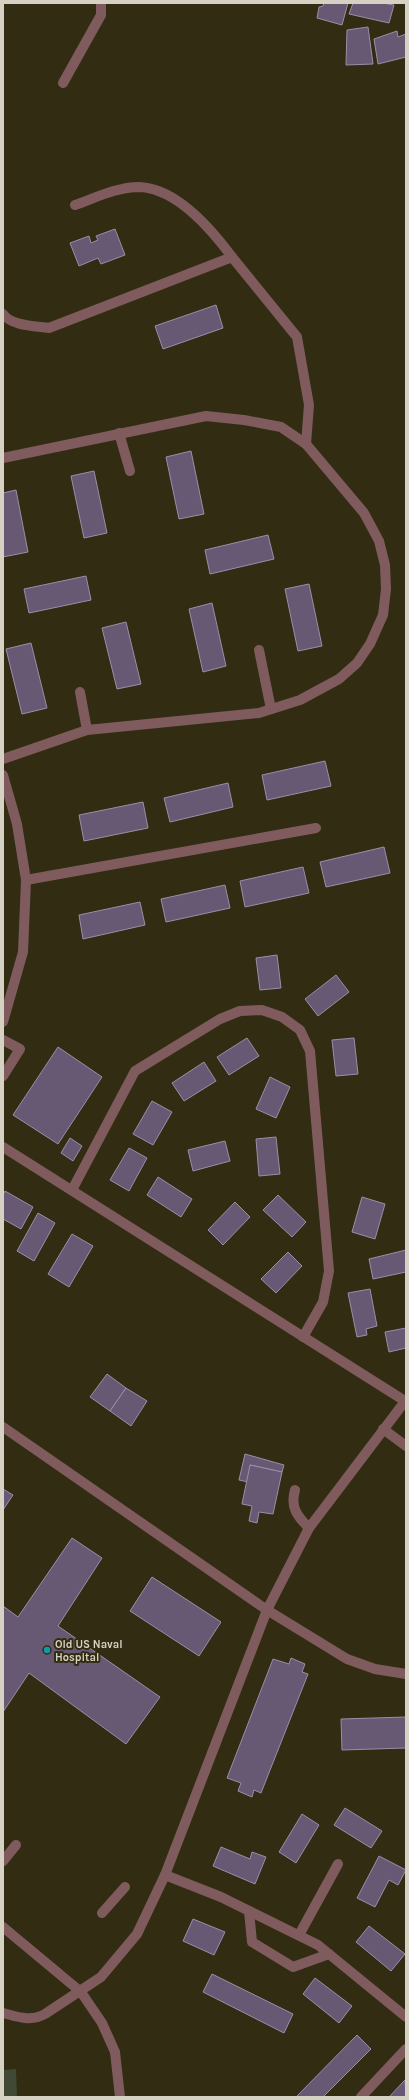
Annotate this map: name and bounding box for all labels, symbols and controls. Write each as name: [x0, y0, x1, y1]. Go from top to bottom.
place label: Old US Naval Hospital: [55, 1638, 123, 1664]
marker: Old US Naval Hospital: [42, 1645, 52, 1655]

